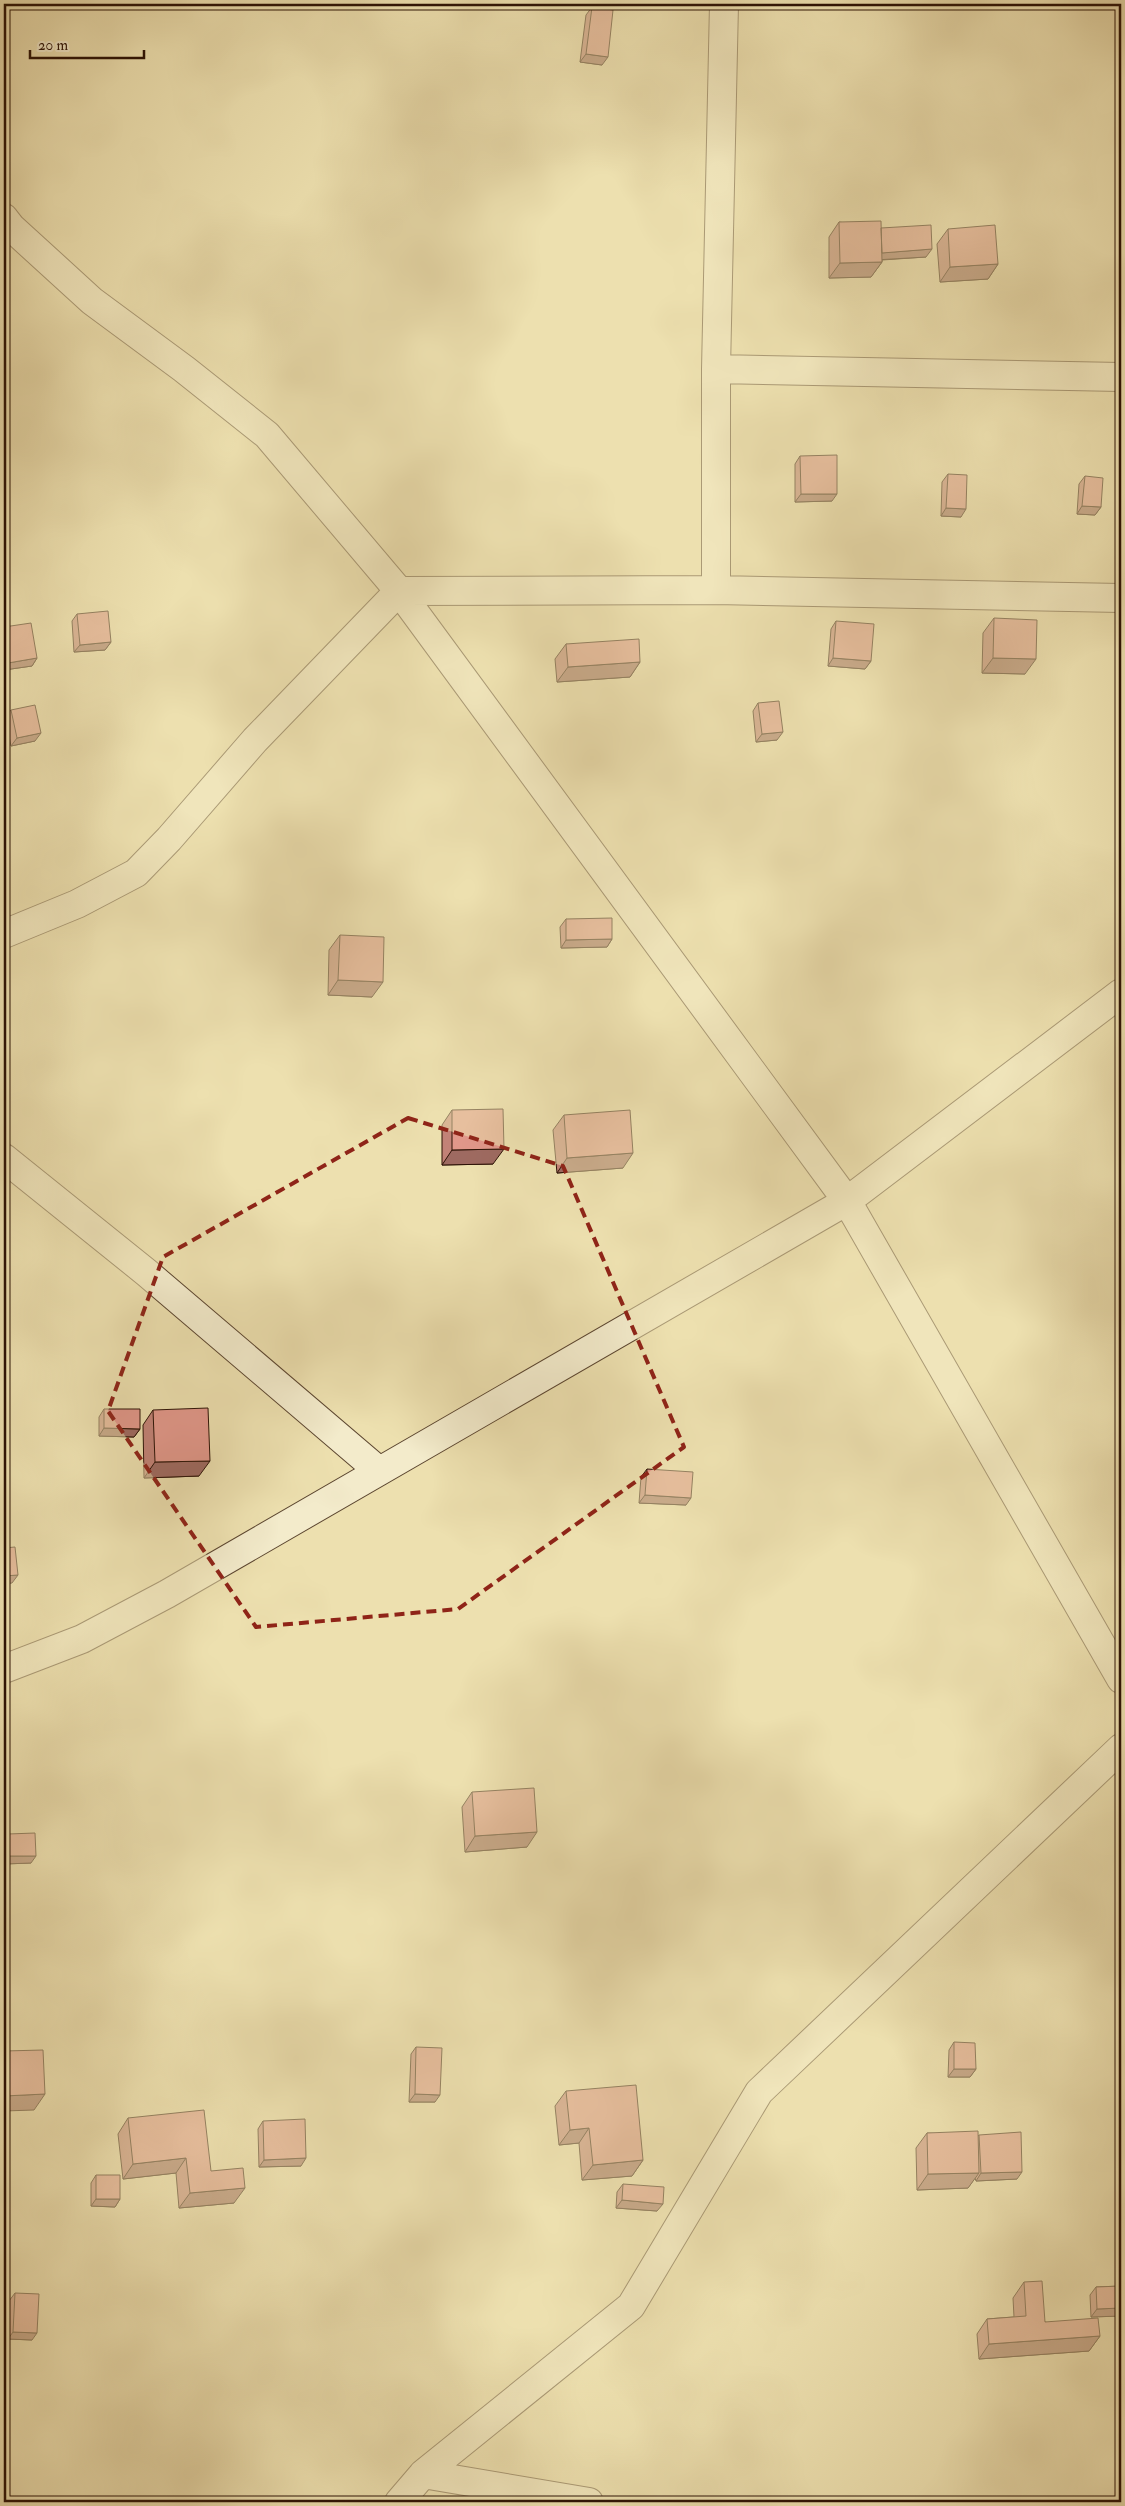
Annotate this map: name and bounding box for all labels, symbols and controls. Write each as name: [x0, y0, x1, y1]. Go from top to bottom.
scale bar: [30, 28, 144, 60]
text: 20 m: [38, 36, 68, 55]

